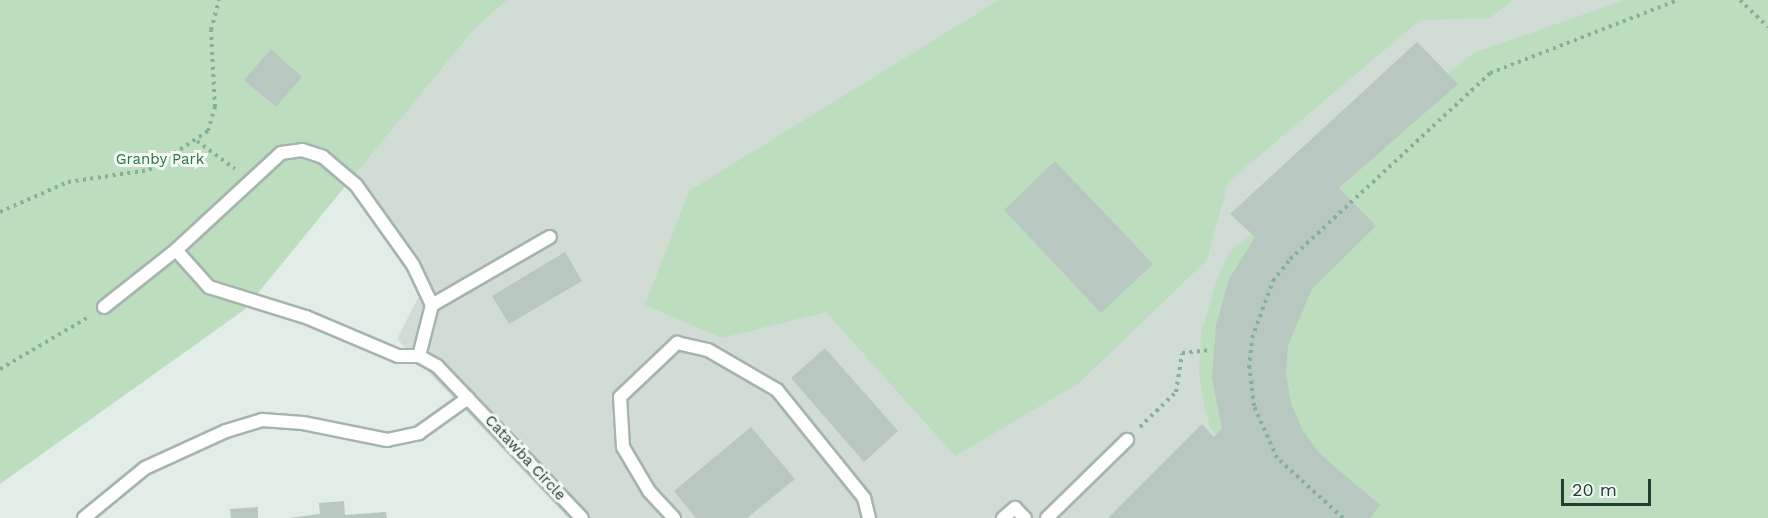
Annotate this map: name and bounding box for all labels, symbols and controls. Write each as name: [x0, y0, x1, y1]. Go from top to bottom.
park label: Granby Park: [116, 151, 204, 169]
street label: Catawba Circle: [481, 411, 569, 505]
scale bar: [1564, 467, 1654, 505]
text: 20 m: [1572, 479, 1617, 500]

